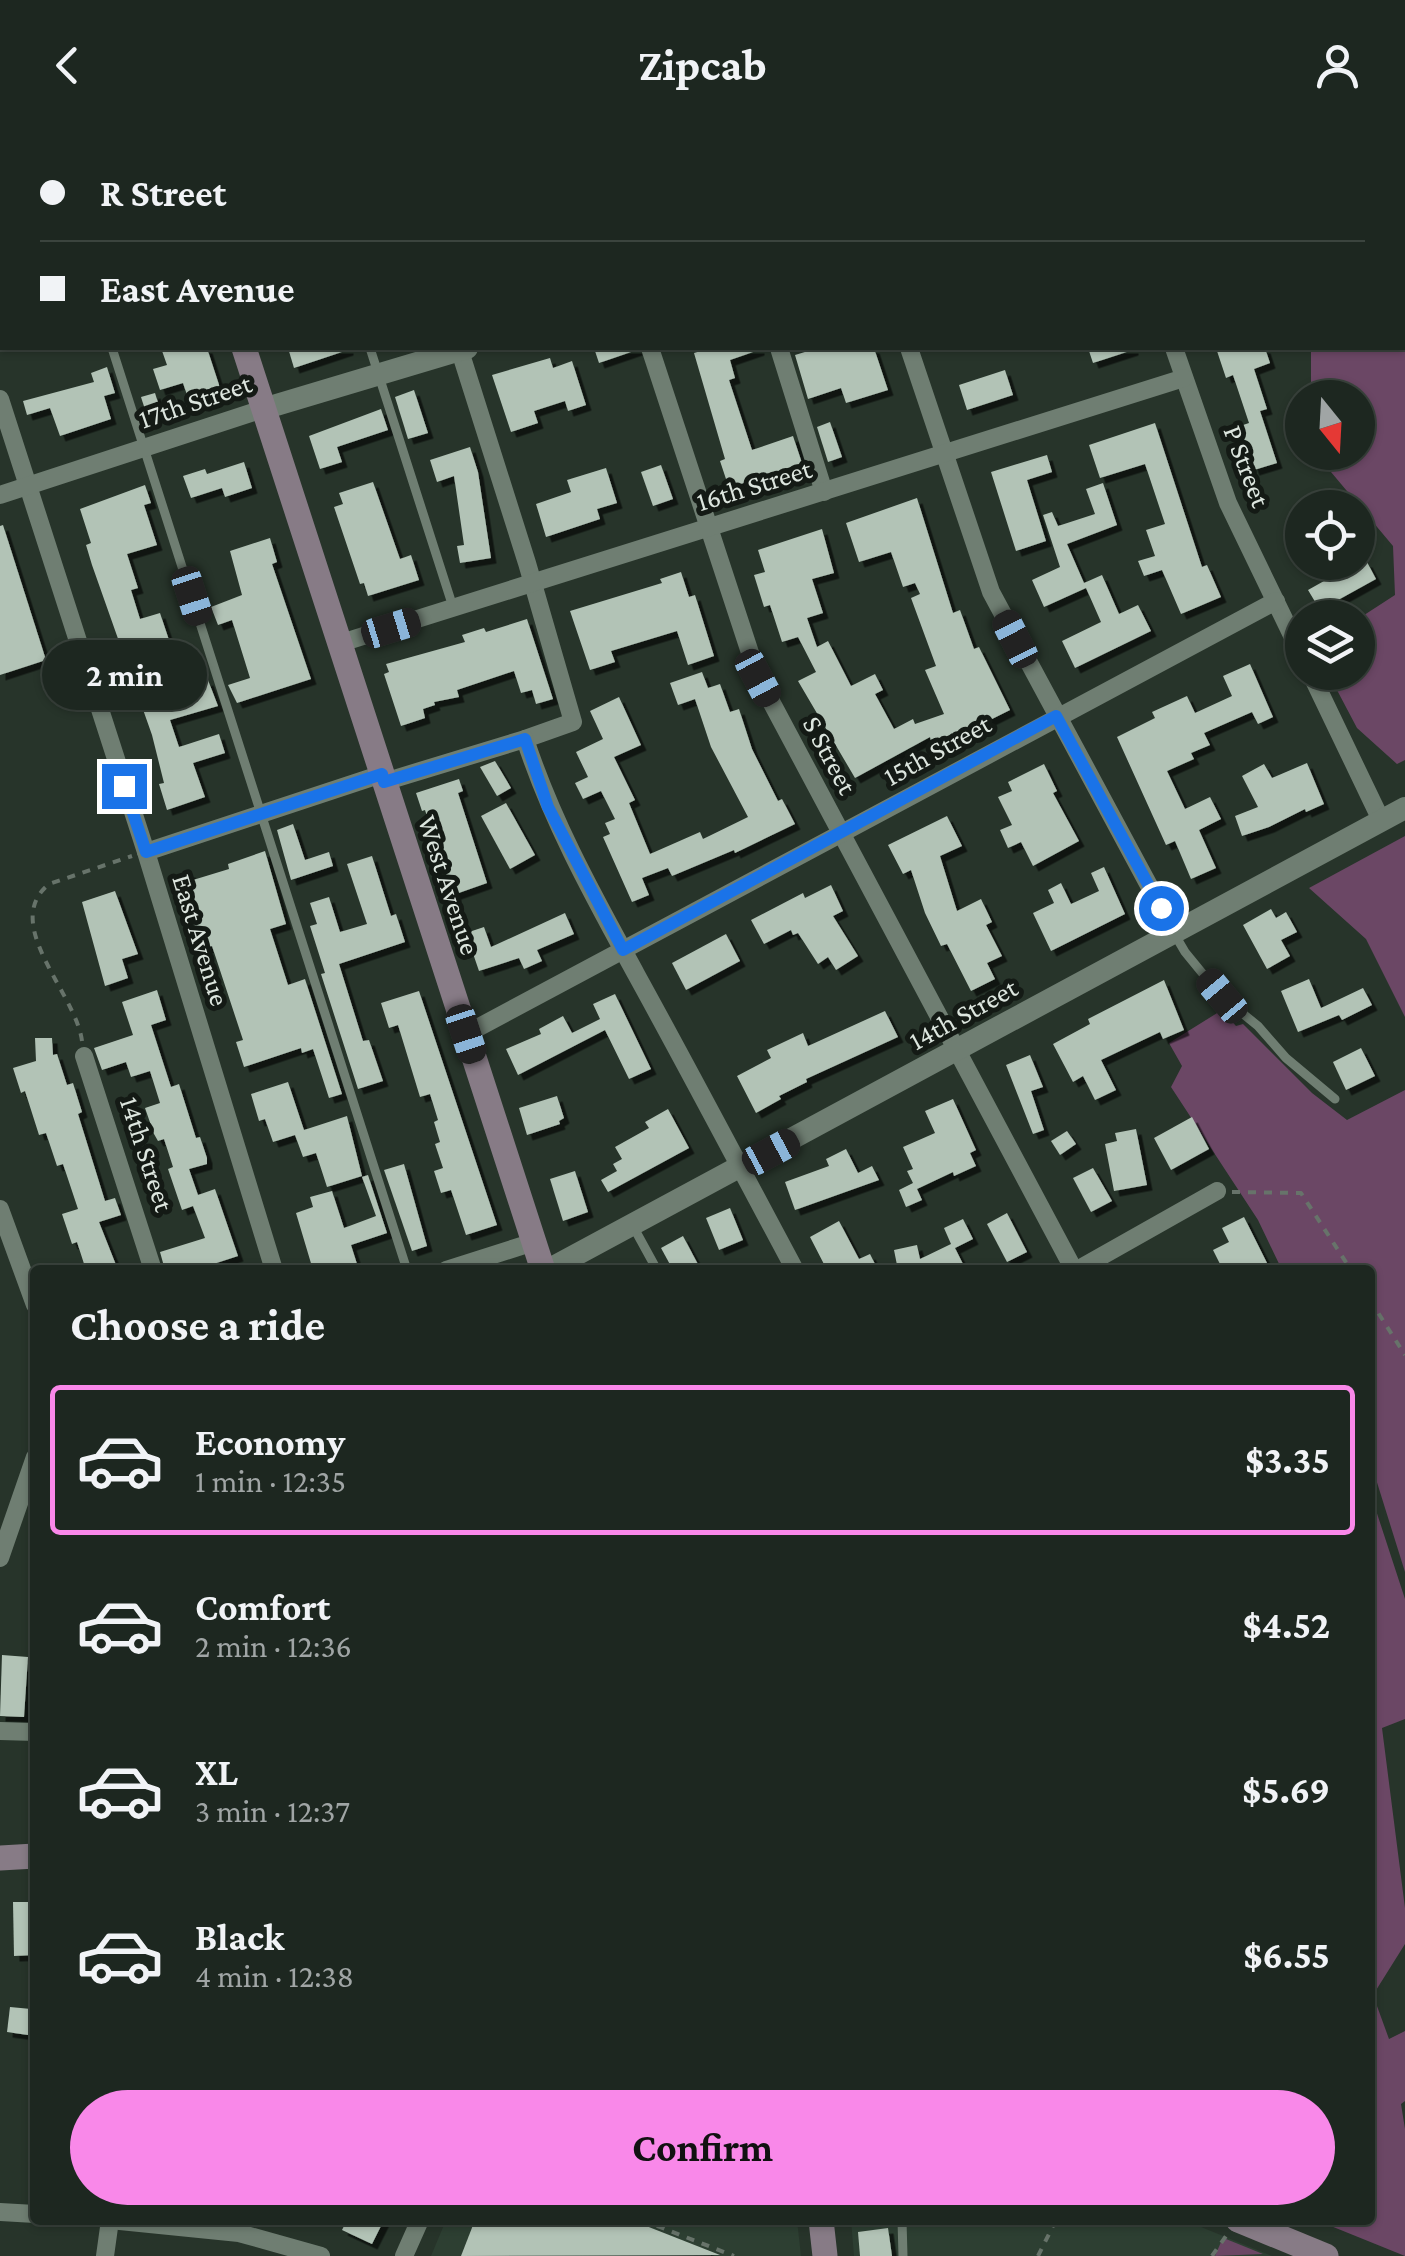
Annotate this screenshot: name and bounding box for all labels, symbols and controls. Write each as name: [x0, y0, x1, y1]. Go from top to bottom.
icon: back: [40, 38, 95, 93]
icon: person: [1310, 38, 1365, 93]
text: Zipcab: [638, 40, 767, 90]
text: R Street: [100, 172, 226, 214]
text: East Avenue: [100, 268, 295, 310]
street label: 17th Street: [135, 367, 256, 435]
north arrow: [1285, 380, 1375, 470]
map controls: [1285, 380, 1375, 690]
street label: P Street: [1217, 421, 1277, 512]
street label: 16th Street: [693, 453, 816, 517]
button: locate: [1285, 490, 1375, 580]
car: [168, 563, 216, 629]
button: layers: [1285, 600, 1375, 690]
car: [358, 605, 424, 651]
car: [988, 605, 1042, 673]
callout: 2 min: [42, 641, 206, 711]
car: [731, 644, 785, 712]
text: 2 min: [86, 657, 163, 693]
street label: 15th Street: [878, 708, 997, 792]
street label: S Street: [797, 711, 864, 800]
route end: [102, 764, 147, 809]
street label: West Avenue: [412, 811, 486, 959]
street label: East Avenue: [166, 870, 236, 1010]
route start: [1139, 886, 1184, 931]
car: [1191, 963, 1253, 1029]
street label: 14th Street: [904, 971, 1023, 1056]
car: [442, 1001, 490, 1067]
street label: 14th Street: [114, 1093, 180, 1216]
car: [737, 1125, 805, 1179]
text: Choose a ride: [70, 1300, 325, 1350]
icon: car: [75, 1415, 165, 1505]
text: Economy: [195, 1421, 345, 1463]
text: $3.35: [1245, 1439, 1330, 1481]
text: 1 min · 12:35: [195, 1463, 346, 1499]
icon: car: [75, 1580, 165, 1670]
text: Comfort: [195, 1586, 331, 1628]
text: $4.52: [1243, 1604, 1330, 1646]
text: 2 min · 12:36: [195, 1628, 352, 1664]
icon: car: [75, 1745, 165, 1835]
text: XL: [195, 1751, 238, 1793]
text: $5.69: [1242, 1769, 1330, 1811]
text: 3 min · 12:37: [195, 1793, 350, 1829]
icon: car: [75, 1910, 165, 2000]
text: Black: [195, 1916, 284, 1958]
text: $6.55: [1243, 1934, 1330, 1976]
text: 4 min · 12:38: [195, 1958, 354, 1994]
button: Confirm: [70, 2090, 1335, 2205]

